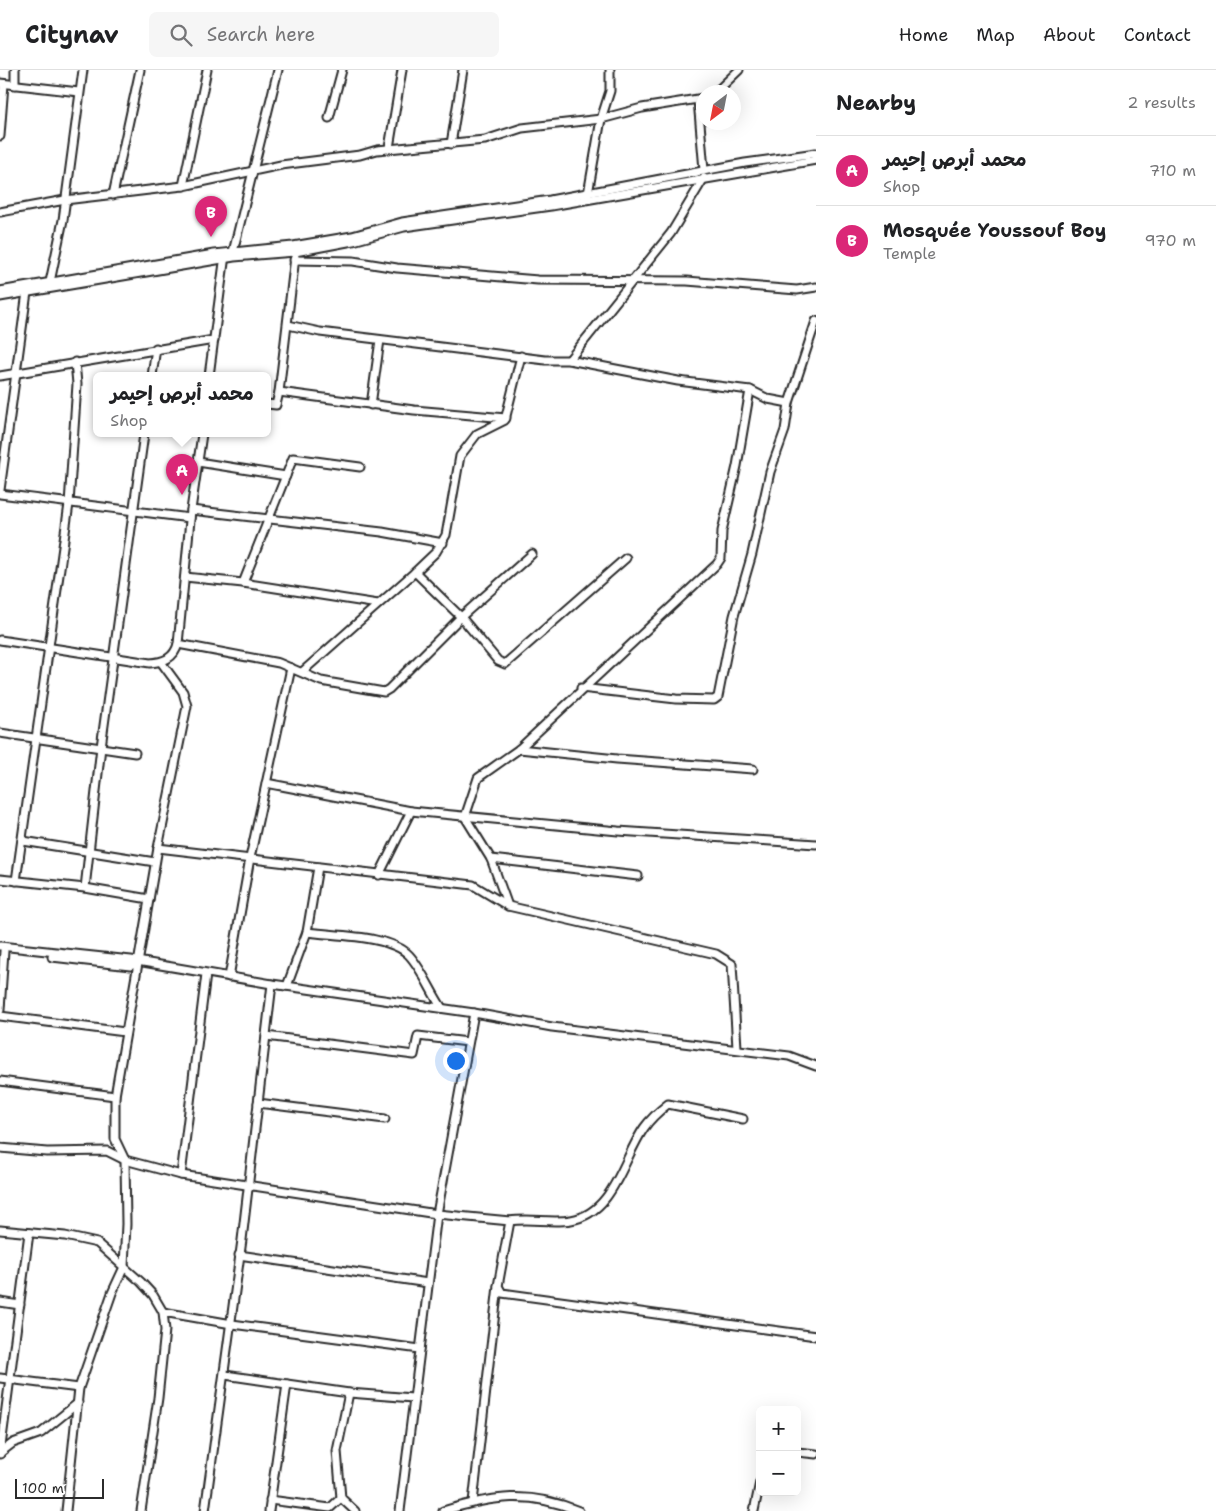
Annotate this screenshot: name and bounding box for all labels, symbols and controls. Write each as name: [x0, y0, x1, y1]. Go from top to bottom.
search box: [149, 12, 499, 57]
text: Citynav: [25, 19, 119, 51]
icon: search: [167, 21, 195, 49]
text: Search here: [207, 22, 315, 47]
text: Home: [899, 23, 948, 47]
text: Map: [976, 23, 1015, 47]
text: About: [1043, 23, 1096, 47]
text: Contact: [1124, 23, 1191, 47]
north arrow: [696, 85, 741, 130]
text: Nearby: [836, 89, 916, 117]
text: 2 results: [1127, 92, 1196, 113]
text: محمد أبرص إحيمر: [883, 147, 1026, 172]
text: A: [846, 160, 858, 181]
text: 710 m: [1149, 160, 1196, 181]
text: Shop: [883, 176, 920, 197]
pin: B: [195, 196, 227, 237]
text: Mosquée Youssouf Boy: [883, 218, 1106, 243]
text: B: [847, 230, 857, 251]
text: 970 m: [1144, 230, 1196, 251]
text: Temple: [883, 243, 936, 264]
popup: [93, 372, 271, 437]
text: محمد أبرص إحيمر: [110, 381, 254, 406]
text: Shop: [110, 410, 148, 431]
pin: A: [166, 454, 198, 495]
your location: [443, 1048, 469, 1074]
map controls: [756, 1406, 801, 1496]
button: +: [756, 1406, 801, 1451]
button: −: [756, 1451, 801, 1496]
scale bar: [15, 1476, 104, 1499]
text: 100 m: [22, 1479, 64, 1497]

